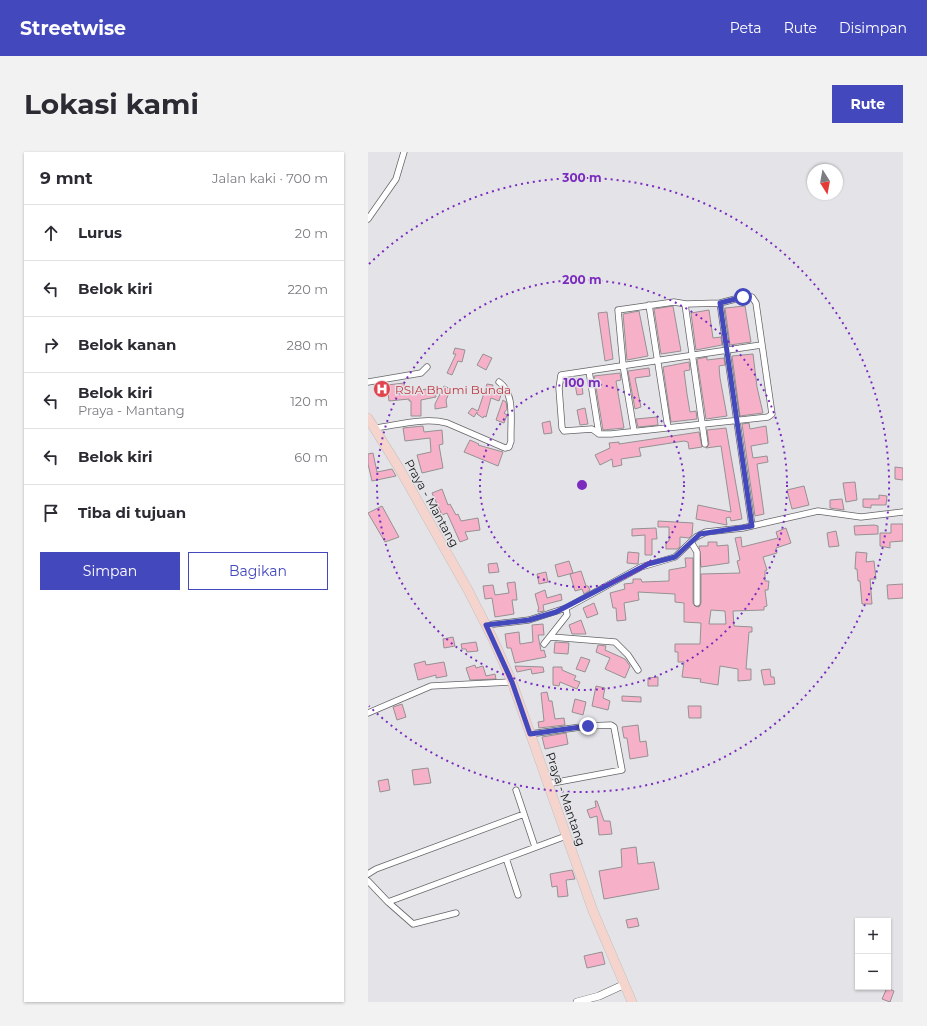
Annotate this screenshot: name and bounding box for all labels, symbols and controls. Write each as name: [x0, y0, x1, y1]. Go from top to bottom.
text: Streetwise: [20, 17, 126, 40]
text: Peta: [730, 19, 762, 37]
text: Rute: [784, 19, 817, 37]
text: Disimpan: [839, 19, 907, 37]
button: Rute: [832, 85, 903, 123]
text: Lokasi kami: [24, 87, 199, 121]
north arrow: [807, 164, 843, 200]
text: 9 mnt: [40, 168, 93, 188]
text: Jalan kaki · 700 m: [212, 170, 328, 186]
text: 300 m: [561, 170, 602, 185]
icon: ahead: [40, 222, 62, 244]
text: Lurus: [78, 223, 122, 242]
text: 20 m: [295, 225, 328, 241]
text: 200 m: [562, 272, 602, 287]
icon: left: [40, 278, 62, 300]
text: Belok kiri: [78, 279, 153, 298]
text: 220 m: [287, 281, 328, 297]
route start: [734, 288, 752, 306]
icon: right: [40, 334, 62, 356]
text: Belok kanan: [78, 335, 176, 354]
text: 280 m: [287, 337, 328, 353]
text: 100 m: [564, 375, 600, 390]
hospital icon: RSIA Bhumi Bunda: [372, 379, 392, 399]
place label: RSIA Bhumi Bunda: [395, 382, 511, 397]
text: Belok kiri: [78, 383, 153, 402]
icon: left: [40, 390, 62, 412]
text: 120 m: [290, 393, 328, 409]
text: Praya - Mantang: [78, 402, 185, 418]
icon: left: [40, 446, 62, 468]
text: Belok kiri: [78, 447, 153, 466]
text: 60 m: [294, 449, 328, 465]
street label: Praya - Mantang: [402, 456, 462, 550]
centre of rings: [575, 478, 589, 492]
icon: arrive: [40, 502, 62, 524]
text: Tiba di tujuan: [78, 503, 186, 522]
button: Simpan: [40, 552, 180, 590]
button: Bagikan: [188, 552, 328, 590]
route end: [579, 717, 597, 735]
street label: Praya - Mantang: [543, 750, 589, 848]
map controls: [855, 918, 891, 990]
button: +: [855, 918, 891, 954]
button: −: [855, 954, 891, 990]

